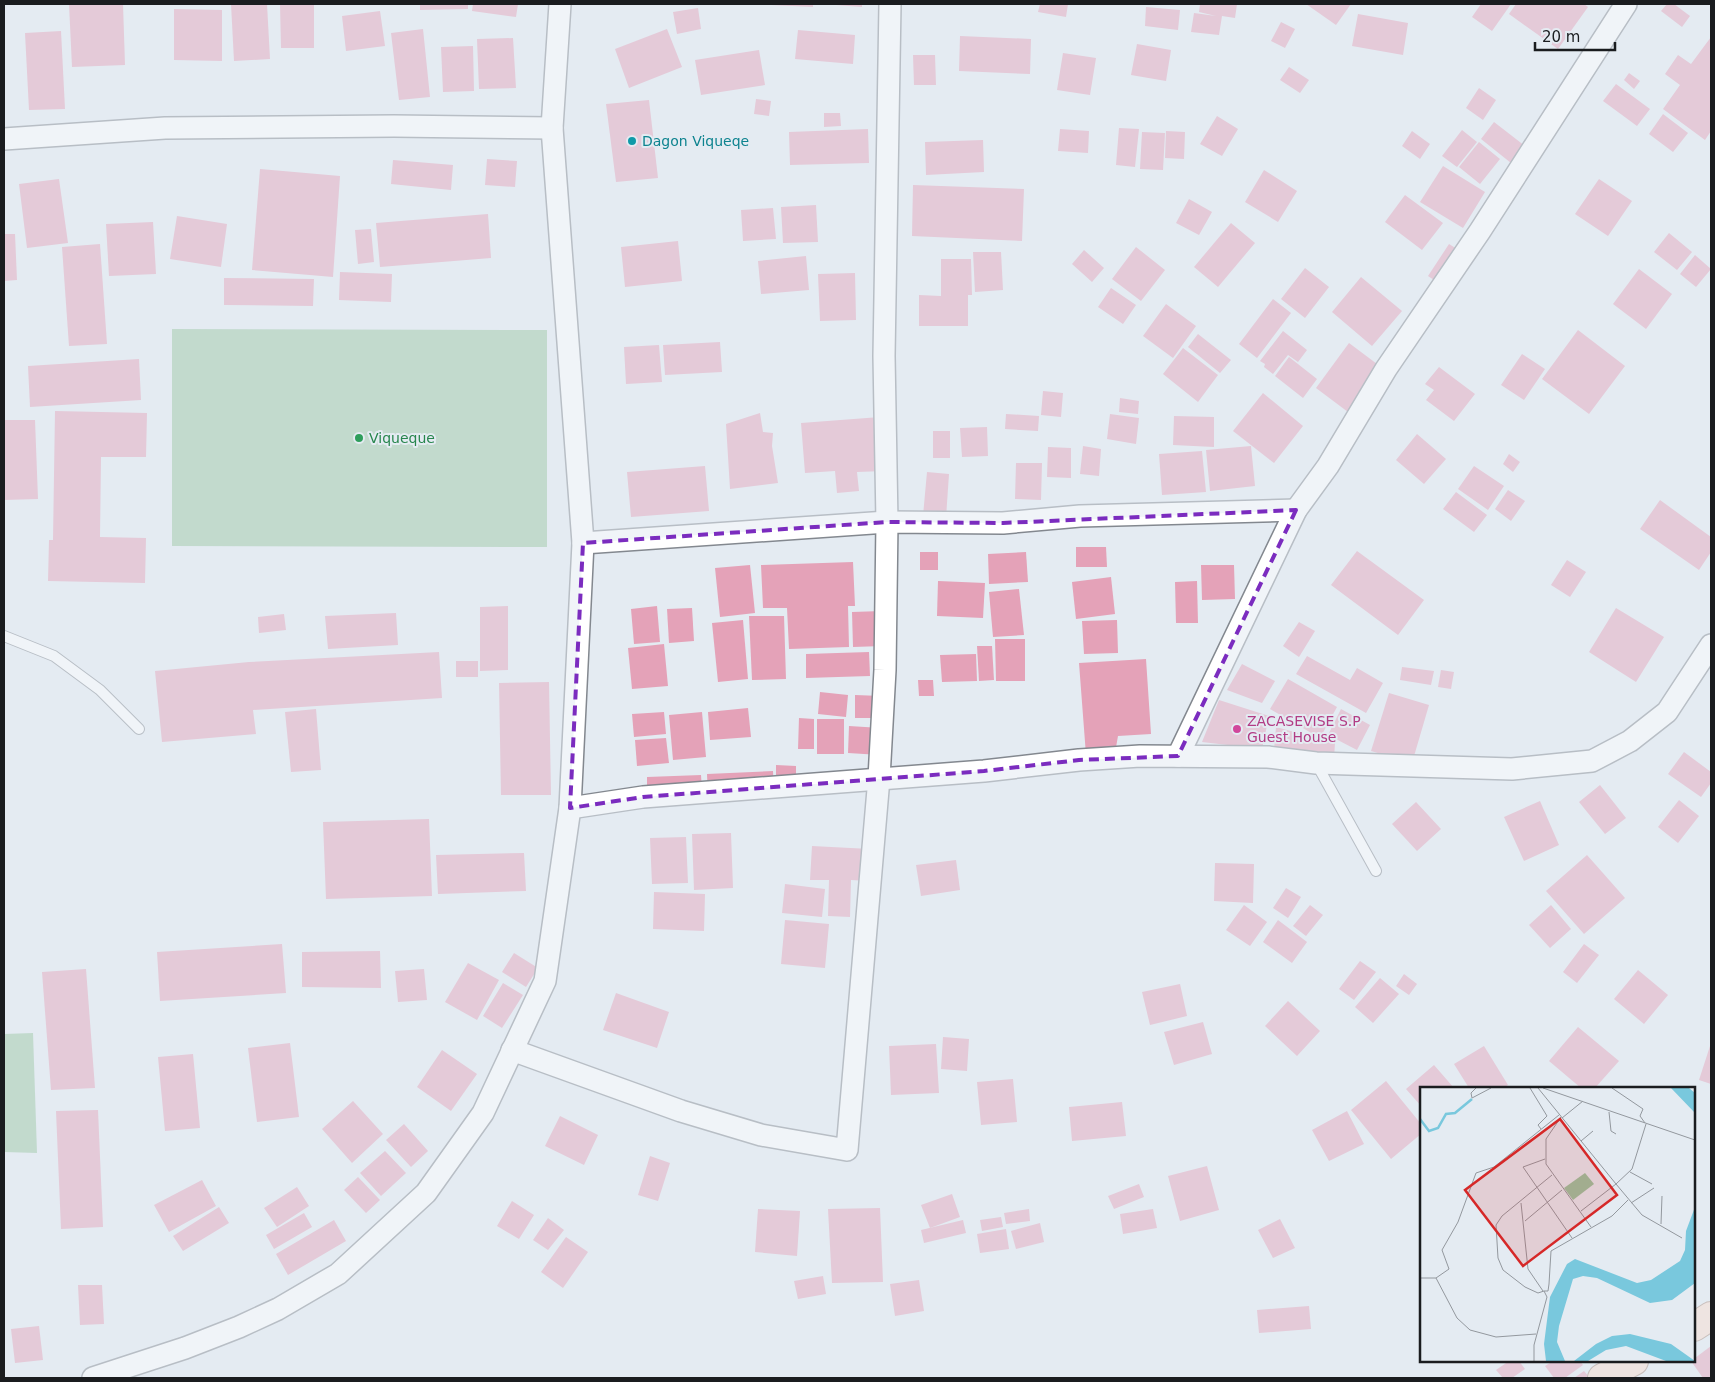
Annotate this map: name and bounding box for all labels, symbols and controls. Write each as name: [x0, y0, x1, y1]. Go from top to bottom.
scale bar: [1535, 20, 1615, 52]
text: 20 m: [1542, 28, 1580, 46]
place label: Dagon Viqueqe: [642, 133, 749, 149]
marker: Dagon Viqueqe: [626, 135, 638, 147]
place label: Viqueque: [369, 430, 435, 446]
marker: Viqueque: [353, 432, 365, 444]
place label: ZACASEVISE S.P Guest House: [1247, 713, 1361, 745]
marker: ZACASEVISE S.P Guest House: [1231, 723, 1243, 735]
inset map: [1420, 1087, 1695, 1362]

